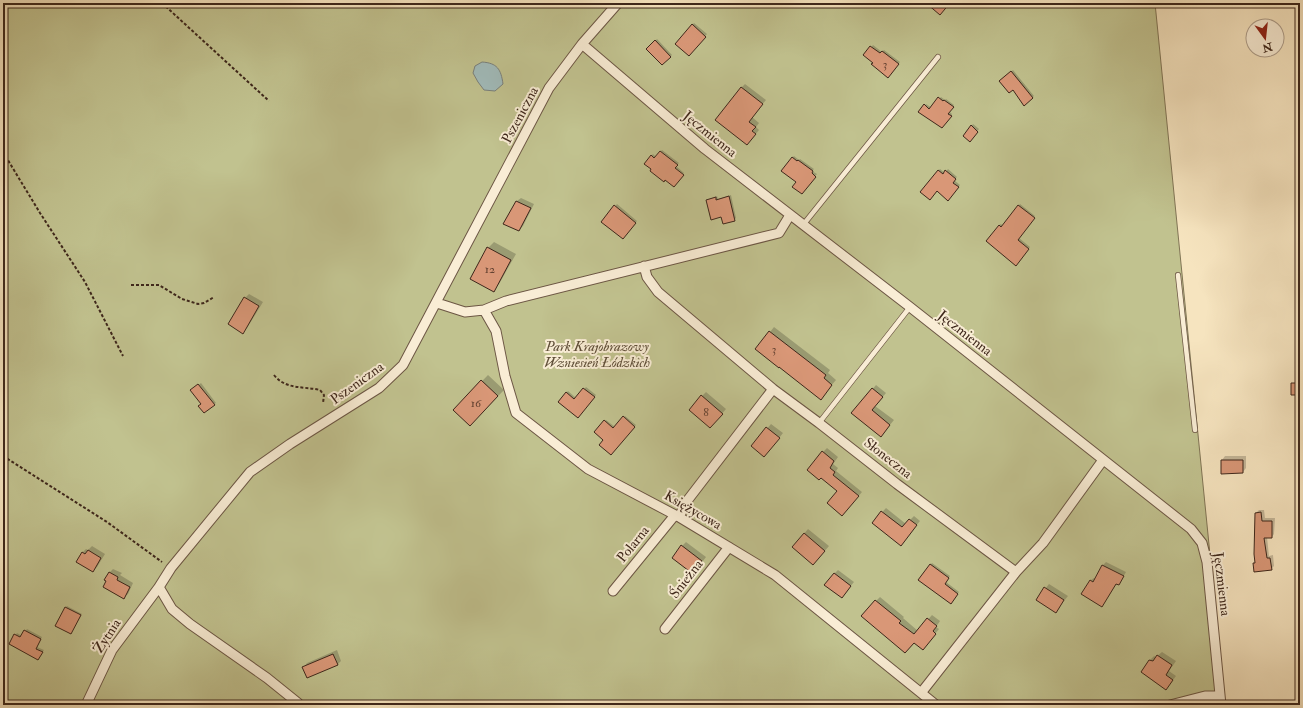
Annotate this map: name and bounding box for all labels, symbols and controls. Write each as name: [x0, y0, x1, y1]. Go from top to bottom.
north arrow: [1245, 18, 1285, 58]
text: N: [1260, 39, 1275, 55]
house number: 3: [883, 57, 887, 72]
street label: Pszeniczna: [498, 84, 542, 146]
street label: Jęczmienna: [679, 107, 741, 161]
house number: 12: [485, 262, 495, 277]
street label: Jęczmienna: [934, 306, 996, 360]
park label: Park Krajobrazowy Wzniesień Łódzkich: [544, 338, 650, 371]
house number: 3: [772, 342, 776, 357]
street label: Pszeniczna: [327, 358, 387, 408]
house number: 16: [471, 396, 482, 411]
house number: 8: [703, 405, 709, 420]
street label: Słoneczna: [860, 434, 916, 482]
street label: Księżycowa: [661, 487, 725, 534]
street label: Polarna: [613, 522, 653, 566]
street label: Jęczmienna: [1210, 550, 1234, 617]
street label: Śnieżna: [666, 556, 706, 602]
street label: Żytnia: [90, 615, 125, 657]

